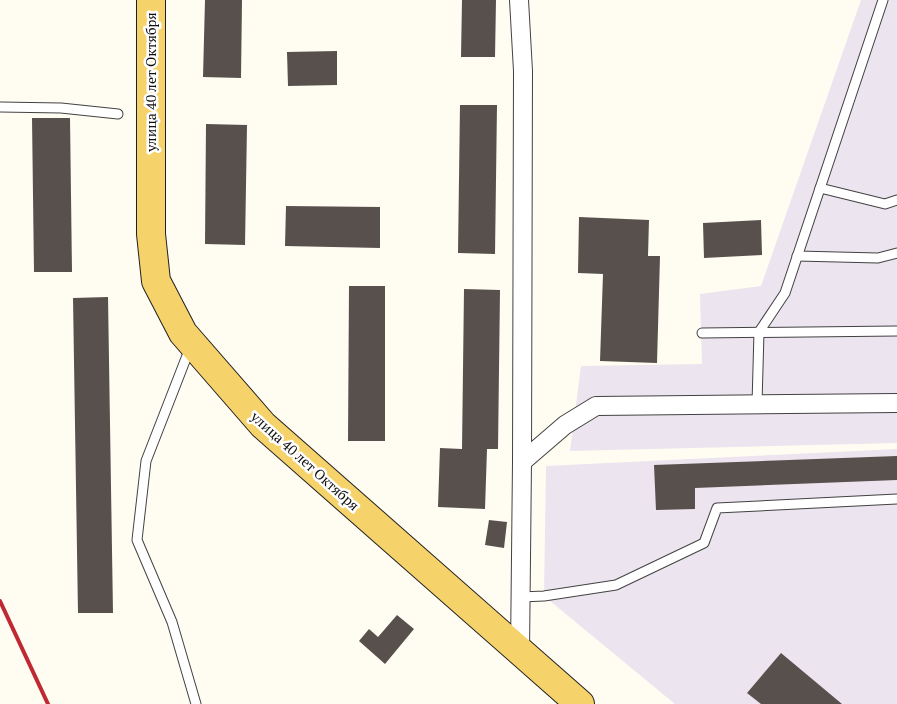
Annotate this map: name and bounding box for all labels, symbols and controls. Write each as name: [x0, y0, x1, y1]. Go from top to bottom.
street label: улица 40 лет Октября: [141, 12, 160, 153]
street label: улица 40 лет Октября: [246, 406, 363, 514]

